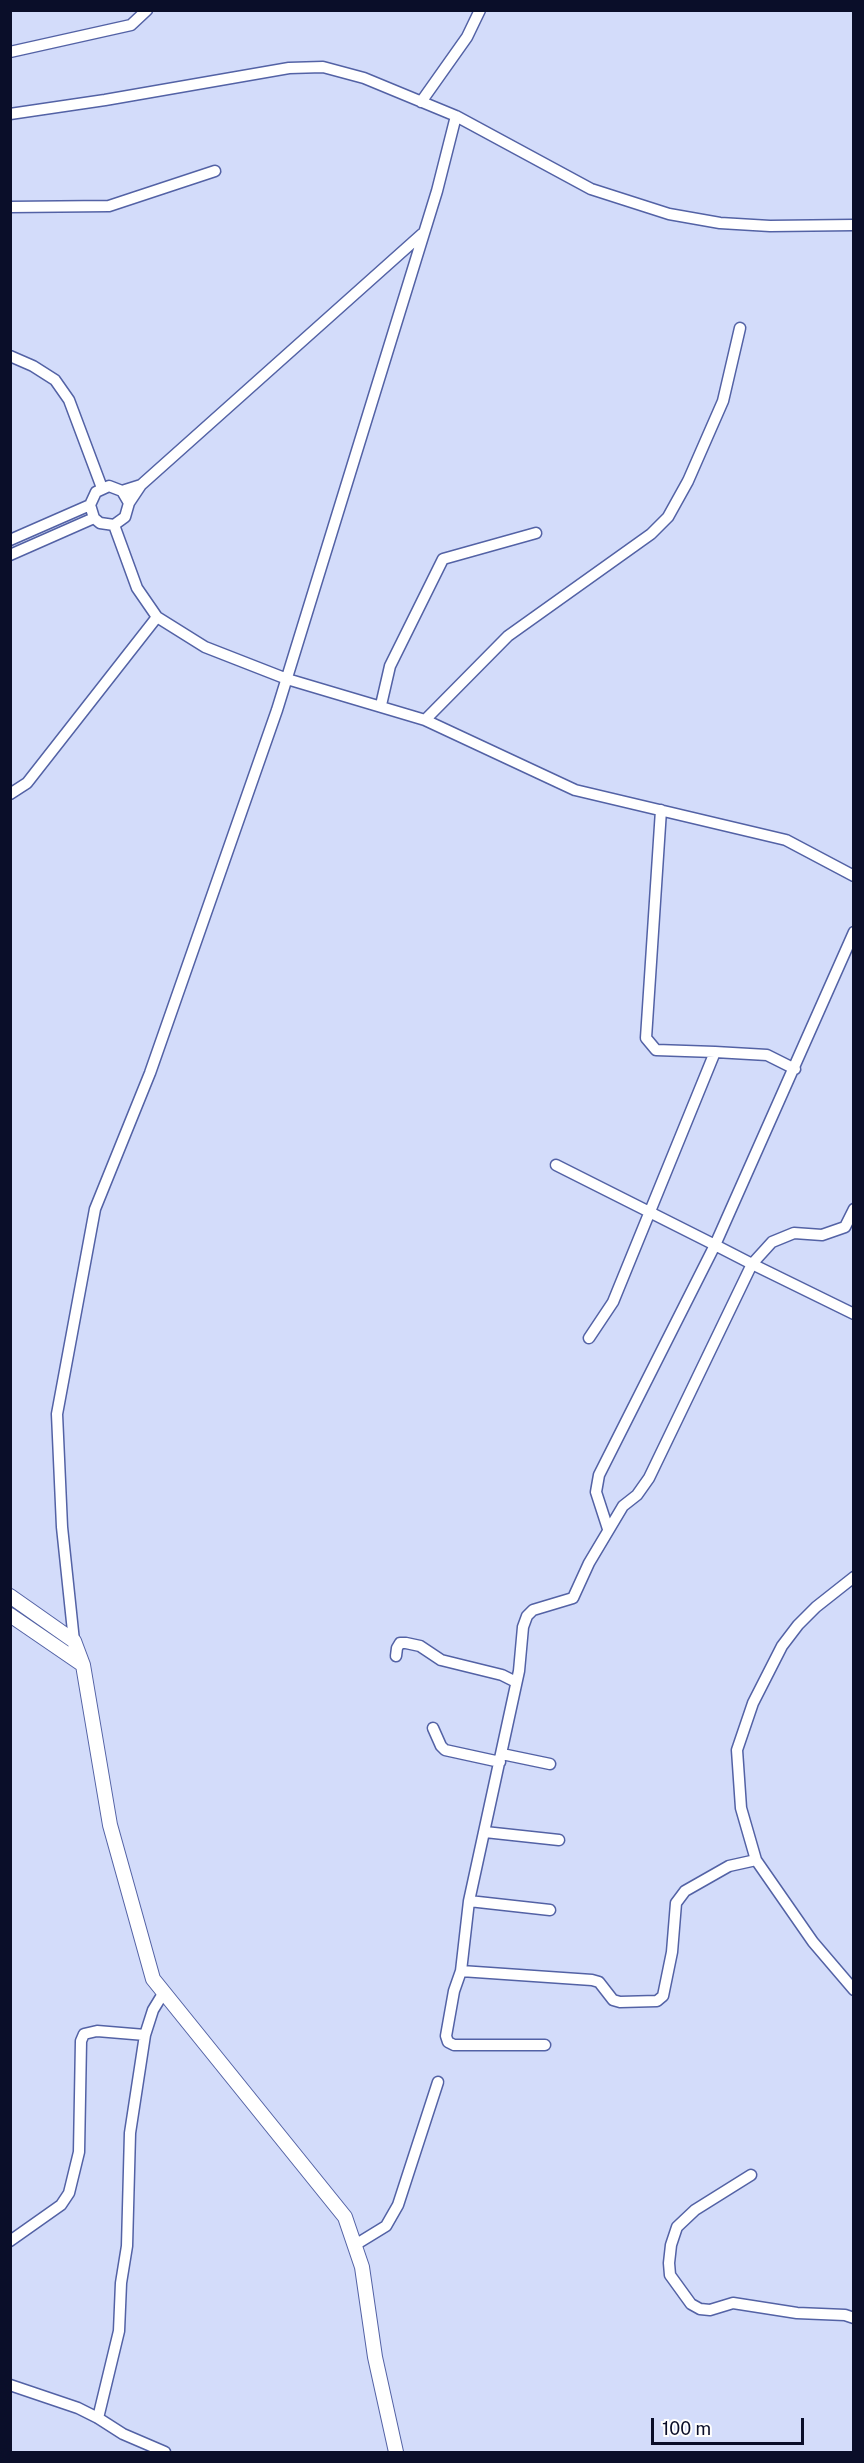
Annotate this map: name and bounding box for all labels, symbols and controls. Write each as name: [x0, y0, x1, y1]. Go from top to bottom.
scale bar: [654, 2406, 807, 2444]
text: 100 m: [662, 2418, 711, 2439]

